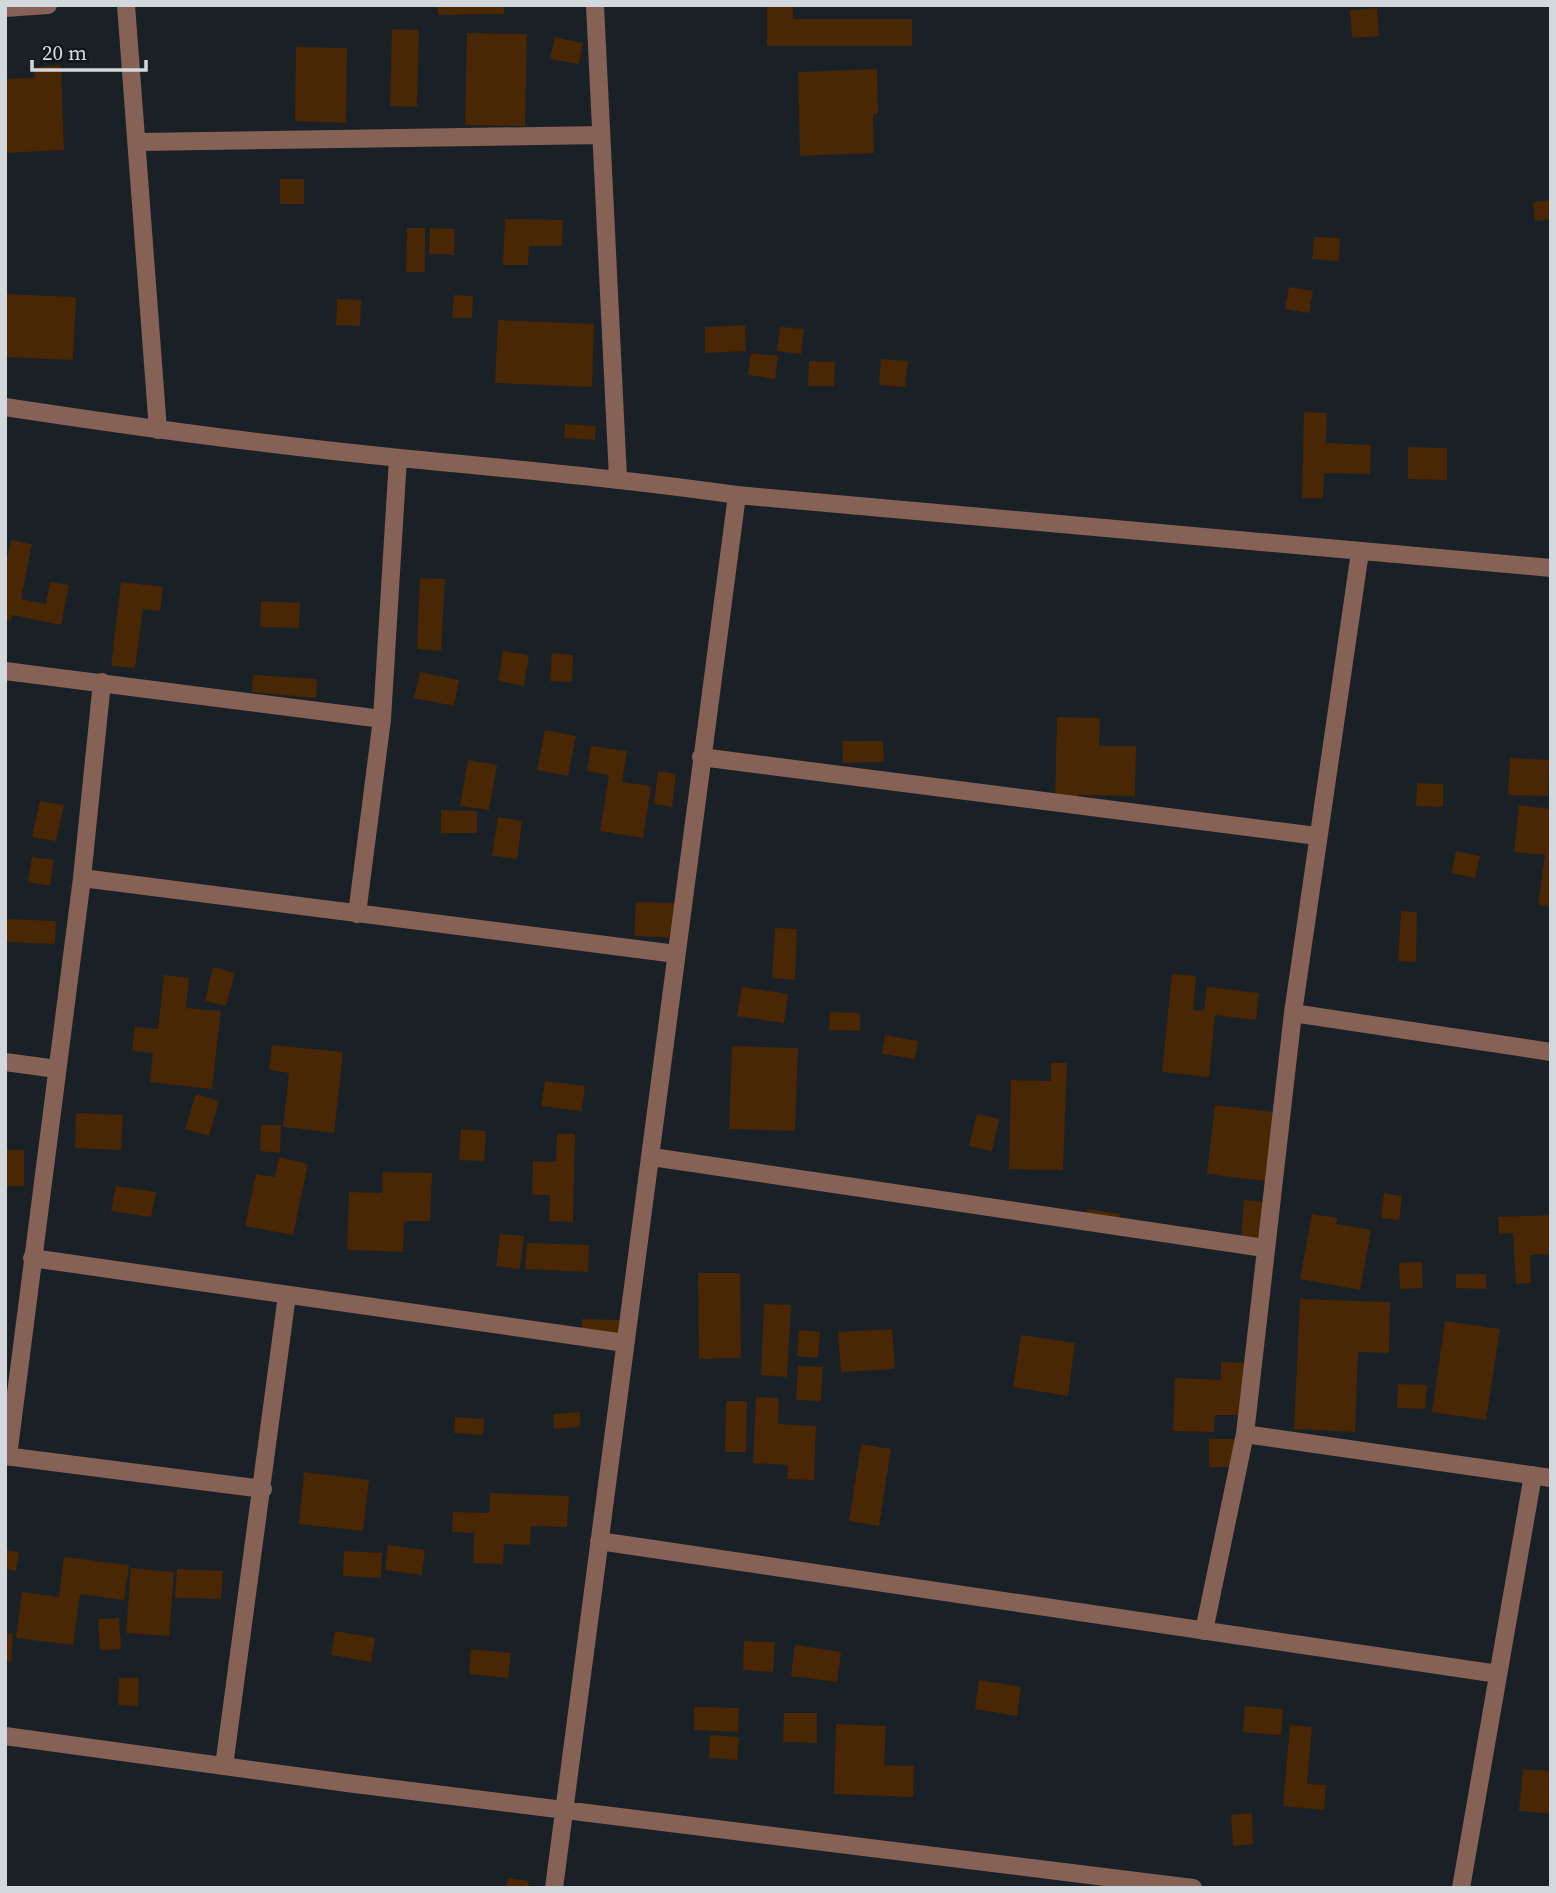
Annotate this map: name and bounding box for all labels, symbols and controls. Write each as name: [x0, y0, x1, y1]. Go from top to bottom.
scale bar: [32, 28, 145, 72]
text: 20 m: [42, 38, 87, 67]

